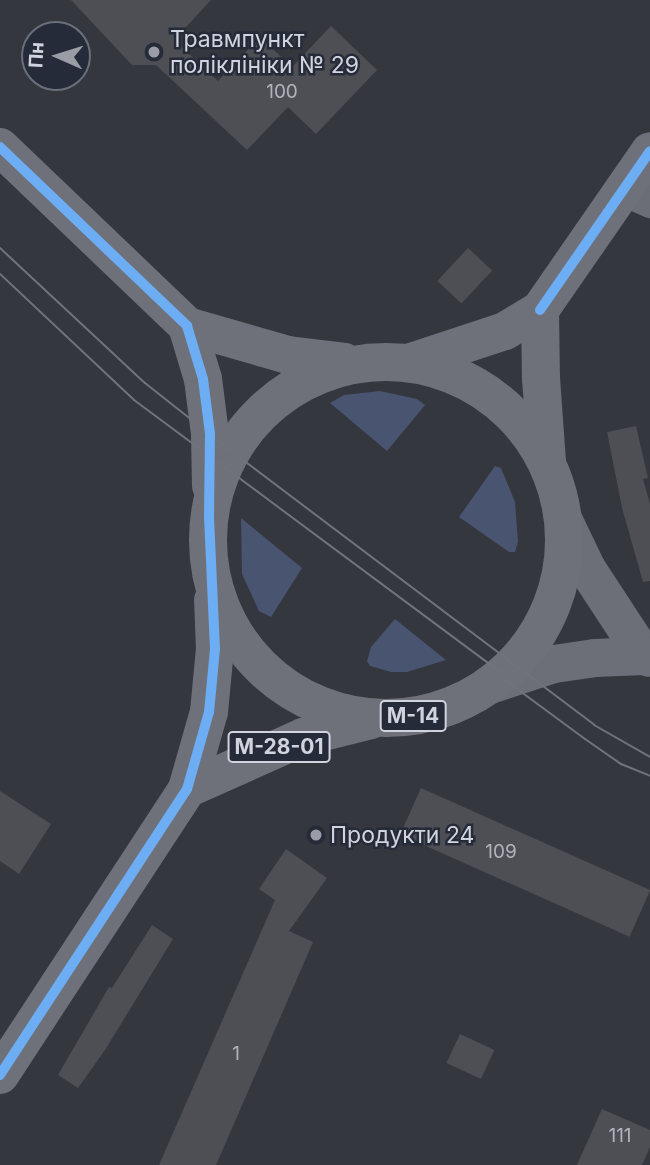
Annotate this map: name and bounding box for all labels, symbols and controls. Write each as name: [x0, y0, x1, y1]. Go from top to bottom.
north arrow: [21, 21, 91, 91]
place label: Травмпункт поліклініки № 29: [170, 25, 359, 79]
text: Пн: [24, 41, 49, 69]
marker: Травмпункт поліклініки № 29: [144, 42, 164, 62]
house number: 100: [266, 81, 298, 103]
road number: М-14: [378, 698, 448, 734]
road number: М-28-01: [226, 730, 332, 764]
place label: Продукти 24: [330, 821, 474, 849]
marker: Продукти 24: [308, 827, 324, 843]
house number: 109: [485, 841, 517, 863]
house number: 1: [232, 1043, 240, 1065]
house number: 111: [608, 1125, 632, 1147]

